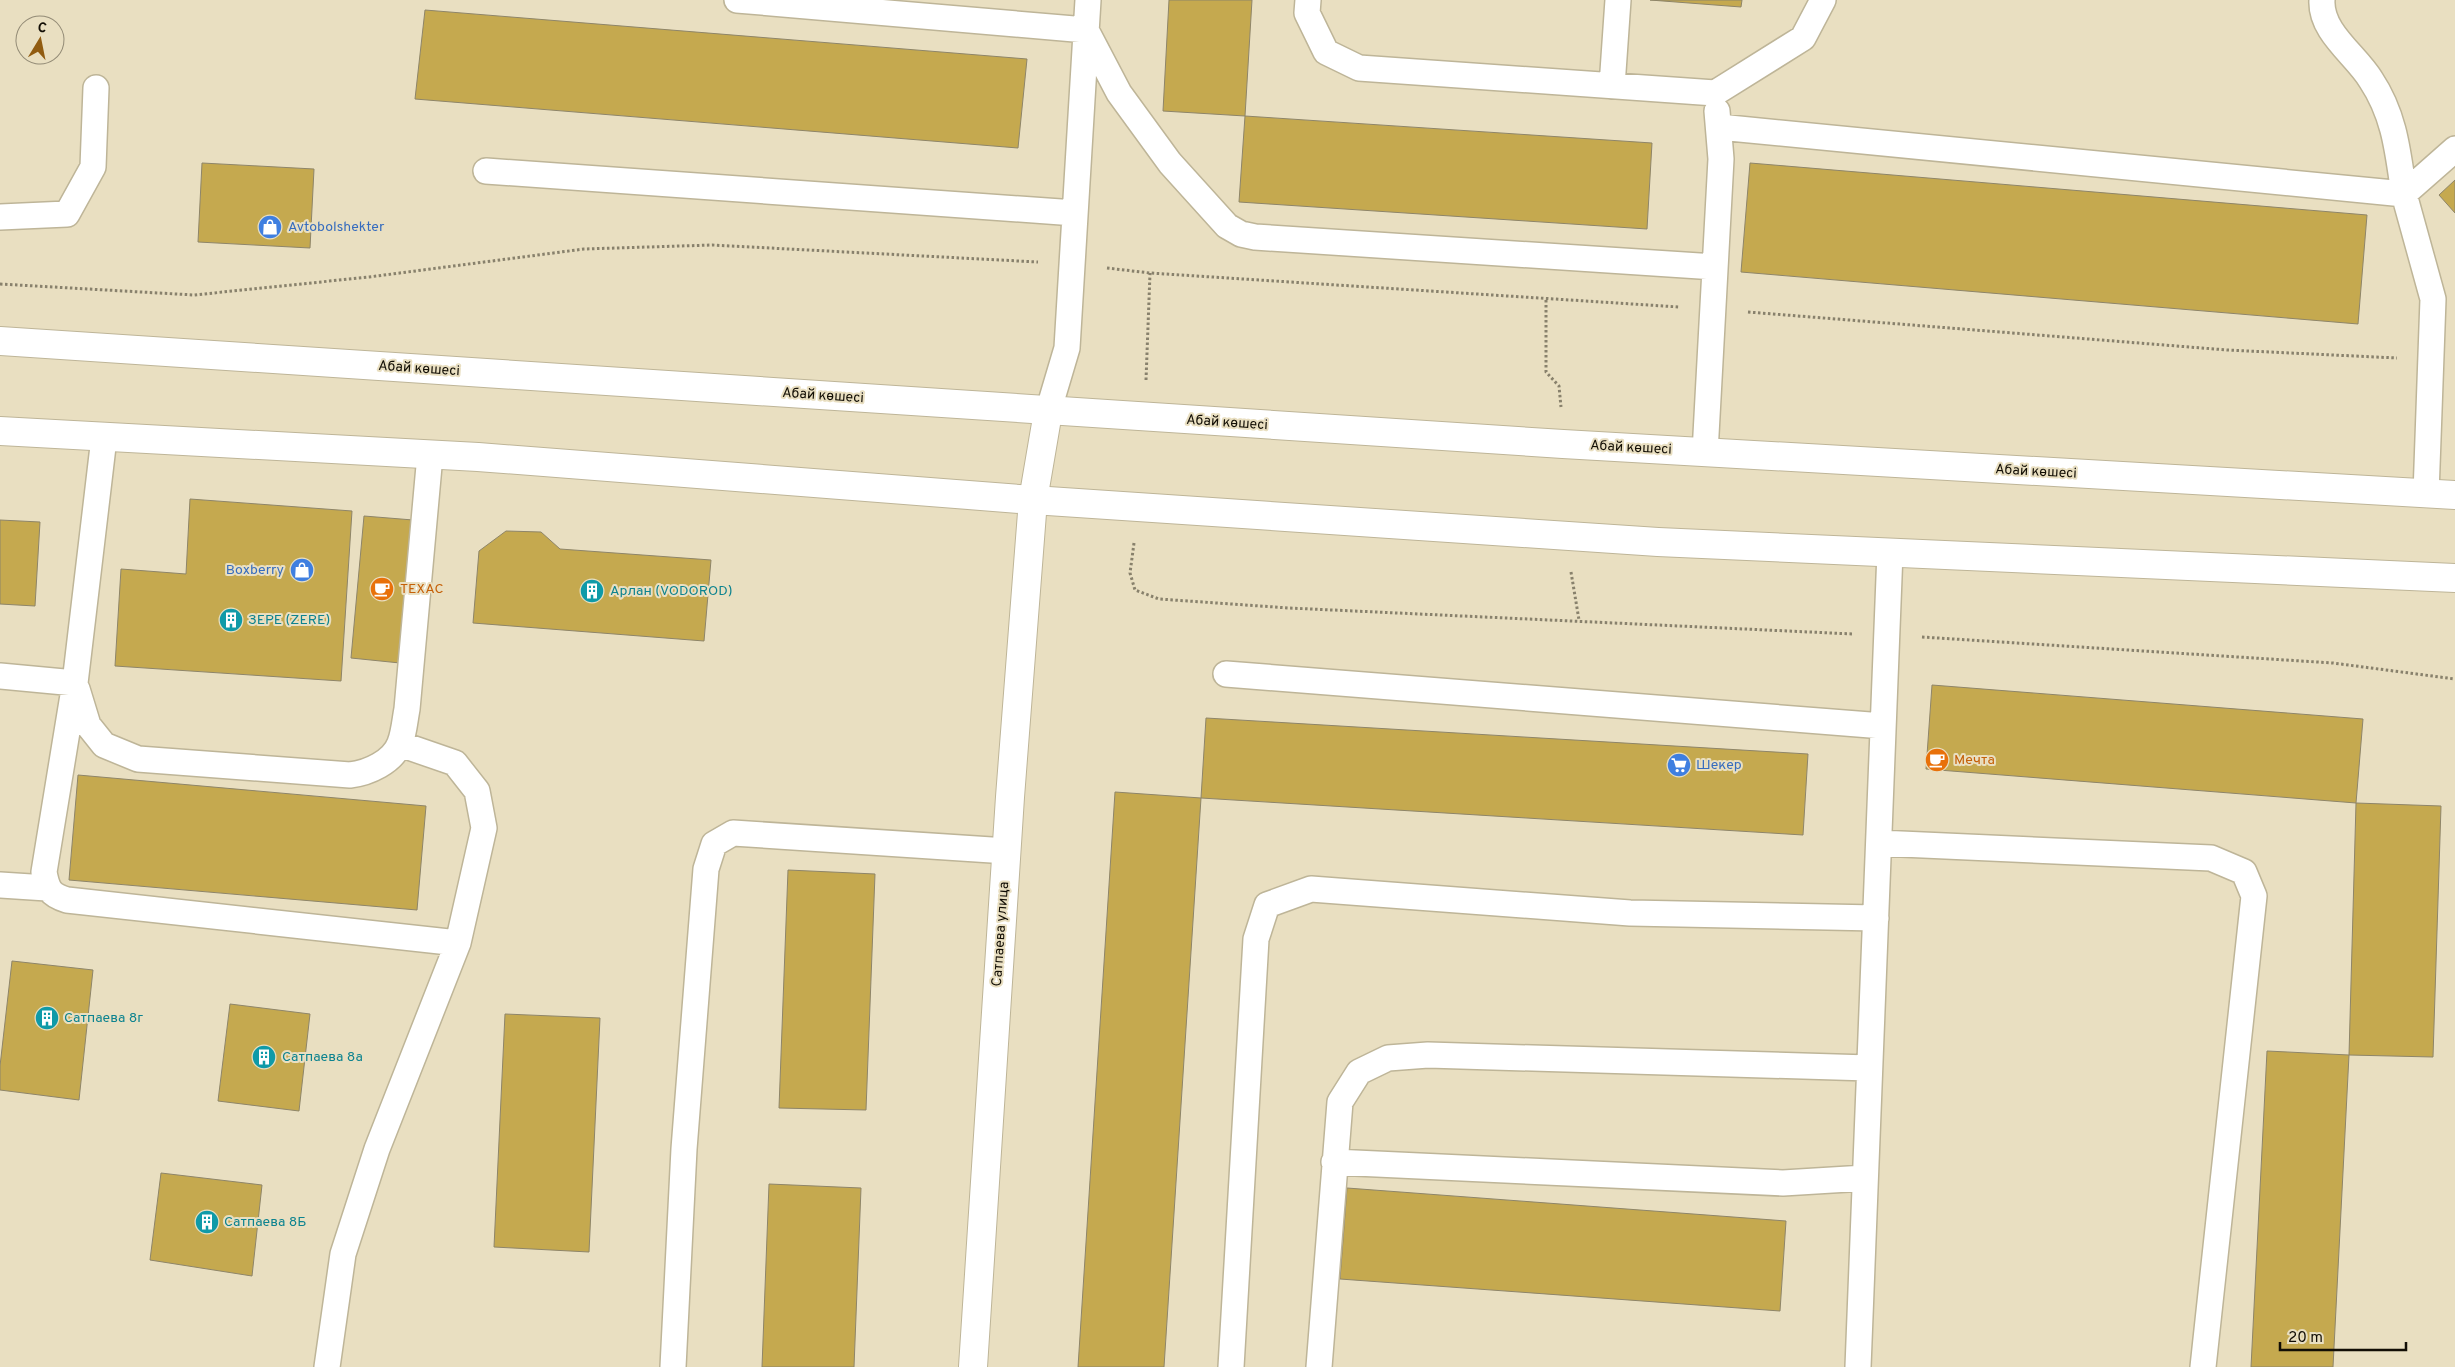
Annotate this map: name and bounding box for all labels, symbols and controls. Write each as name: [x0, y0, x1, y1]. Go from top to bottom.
north arrow: [15, 15, 65, 65]
text: С: [36, 20, 48, 38]
shop icon: Avtobolshekter: [257, 214, 283, 240]
place label: Avtobolshekter: [288, 219, 385, 236]
street label: Абай көшесі: [378, 358, 460, 380]
street label: Абай көшесі: [782, 385, 864, 407]
street label: Абай көшесі: [1186, 412, 1268, 434]
street label: Абай көшесі: [1590, 437, 1672, 459]
street label: Абай көшесі: [1995, 461, 2077, 483]
shop icon: Boxberry: [289, 557, 315, 583]
place label: Boxberry: [226, 562, 284, 579]
cafe icon: ТЕХАС: [369, 576, 395, 602]
building icon: Арлан (VODOROD): [579, 578, 605, 604]
place label: ТЕХАС: [400, 581, 444, 598]
place label: Арлан (VODOROD): [610, 583, 733, 600]
building icon: ЗЕРЕ (ZERE): [218, 607, 244, 633]
place label: ЗЕРЕ (ZERE): [248, 612, 330, 629]
cafe icon: Мечта: [1924, 747, 1950, 773]
supermarket icon: Шекер: [1666, 752, 1692, 778]
place label: Мечта: [1954, 752, 1995, 769]
place label: Шекер: [1696, 757, 1742, 774]
street label: Сатпаева улица: [989, 881, 1013, 987]
building icon: Сатпаева 8г: [34, 1005, 60, 1031]
place label: Сатпаева 8г: [64, 1010, 143, 1027]
building icon: Сатпаева 8а: [251, 1044, 277, 1070]
place label: Сатпаева 8а: [282, 1049, 363, 1066]
building icon: Сатпаева 8Б: [194, 1209, 220, 1235]
place label: Сатпаева 8Б: [224, 1214, 306, 1231]
scale bar: [2280, 1320, 2406, 1352]
text: 20 m: [2288, 1329, 2323, 1348]

